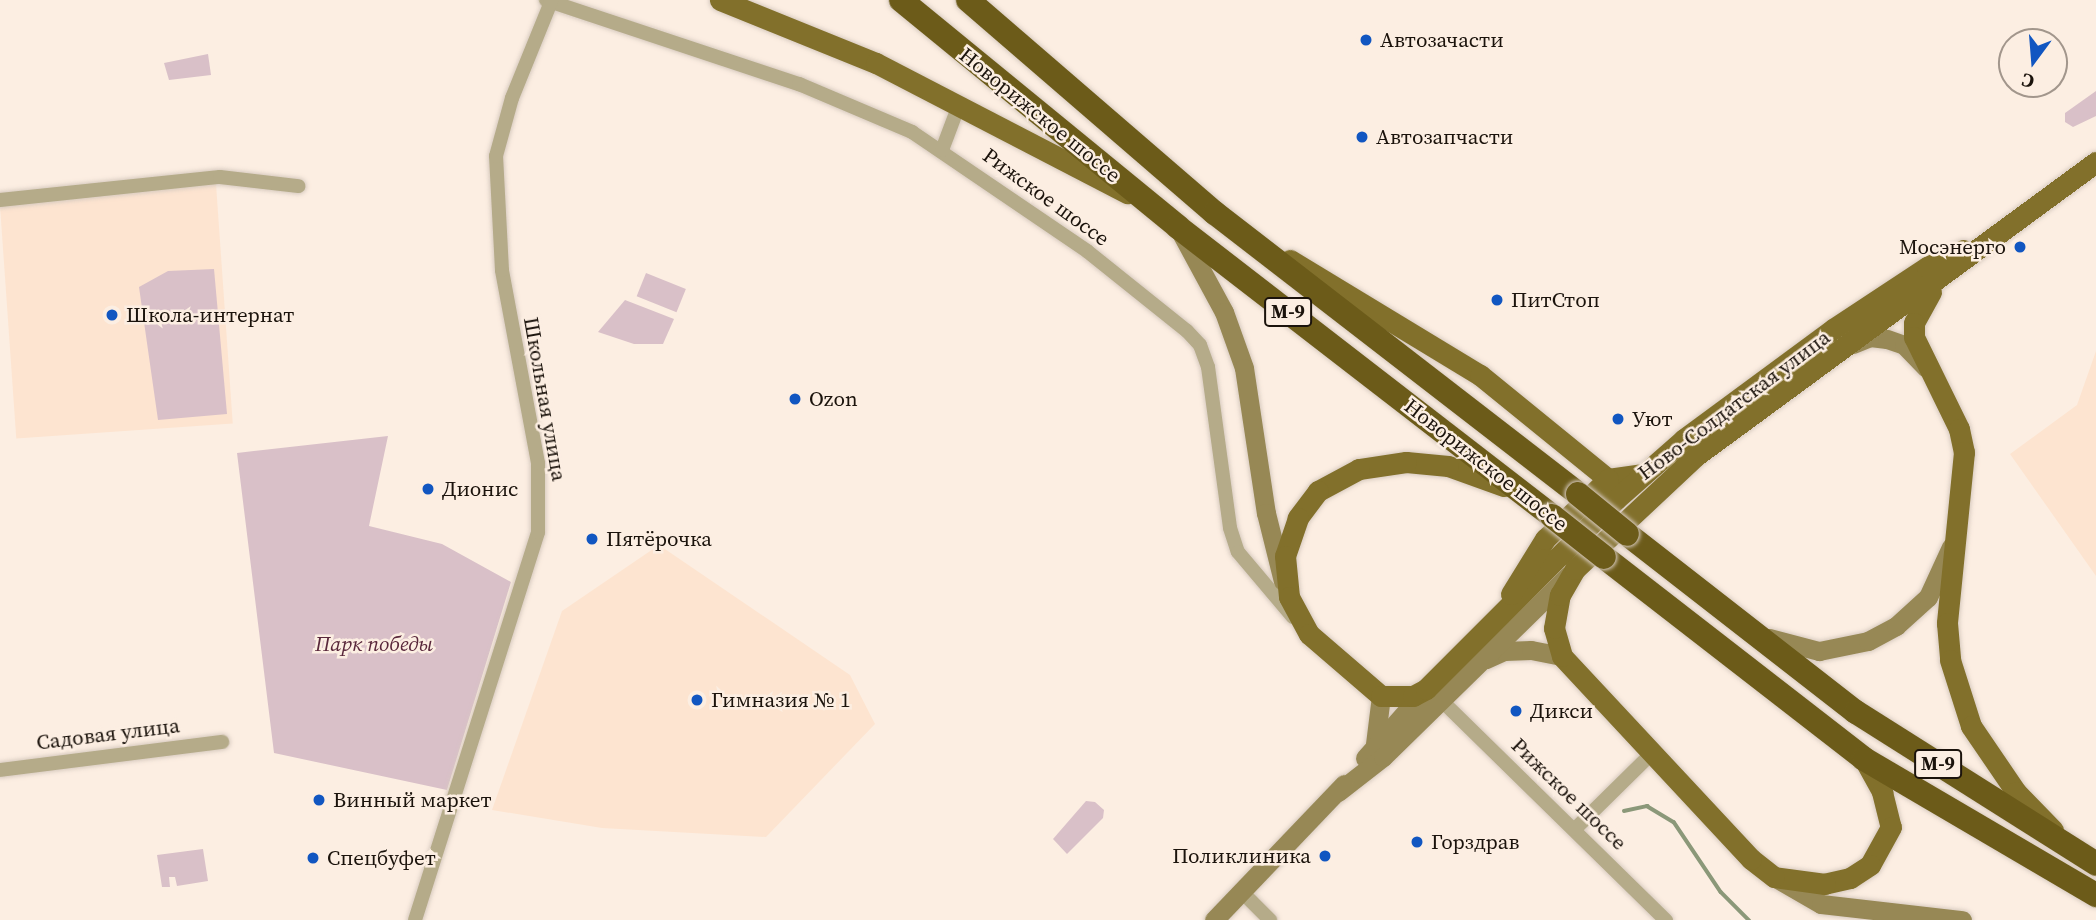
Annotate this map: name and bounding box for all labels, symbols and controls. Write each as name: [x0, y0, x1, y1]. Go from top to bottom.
place label: Автозачасти: [1380, 27, 1504, 53]
north arrow: [1998, 28, 2068, 98]
marker: Автозачасти: [1358, 32, 1374, 48]
street label: Новорижское шоссе: [954, 42, 1126, 188]
text: С: [2019, 67, 2037, 95]
place label: Автозапчасти: [1376, 124, 1513, 150]
marker: Автозапчасти: [1354, 129, 1370, 145]
street label: Рижское шоссе: [978, 143, 1114, 251]
place label: Мосэнерго: [1899, 234, 2006, 260]
marker: Мосэнерго: [2012, 239, 2028, 255]
place label: ПитСтоп: [1511, 287, 1600, 313]
marker: ПитСтоп: [1489, 292, 1505, 308]
road number: М-9: [1264, 296, 1312, 328]
place label: Школа-интернат: [126, 302, 294, 328]
marker: Школа-интернат: [104, 307, 120, 323]
street label: Школьная улица: [518, 315, 572, 483]
street label: Ново-Солдатская улица: [1633, 325, 1835, 485]
place label: Ozon: [809, 386, 858, 412]
marker: Ozon: [787, 391, 803, 407]
street label: Новорижское шоссе: [1399, 393, 1573, 537]
place label: Уют: [1632, 406, 1673, 432]
marker: Уют: [1610, 411, 1626, 427]
place label: Дионис: [442, 476, 518, 502]
marker: Дионис: [420, 481, 436, 497]
place label: Пятёрочка: [606, 526, 712, 552]
marker: Пятёрочка: [584, 531, 600, 547]
park label: Парк победы: [315, 631, 433, 657]
place label: Гимназия № 1: [711, 687, 850, 713]
marker: Гимназия № 1: [689, 692, 705, 708]
place label: Дикси: [1530, 698, 1593, 724]
marker: Дикси: [1508, 703, 1524, 719]
street label: Садовая улица: [35, 713, 181, 755]
street label: Рижское шоссе: [1506, 733, 1632, 855]
road number: М-9: [1913, 748, 1962, 779]
place label: Винный маркет: [333, 787, 492, 813]
marker: Винный маркет: [311, 792, 327, 808]
place label: Горздрав: [1431, 829, 1519, 855]
marker: Горздрав: [1409, 834, 1425, 850]
place label: Поликлиника: [1172, 843, 1311, 869]
place label: Спецбуфет: [327, 845, 436, 871]
marker: Поликлиника: [1317, 848, 1333, 864]
marker: Спецбуфет: [305, 850, 321, 866]

